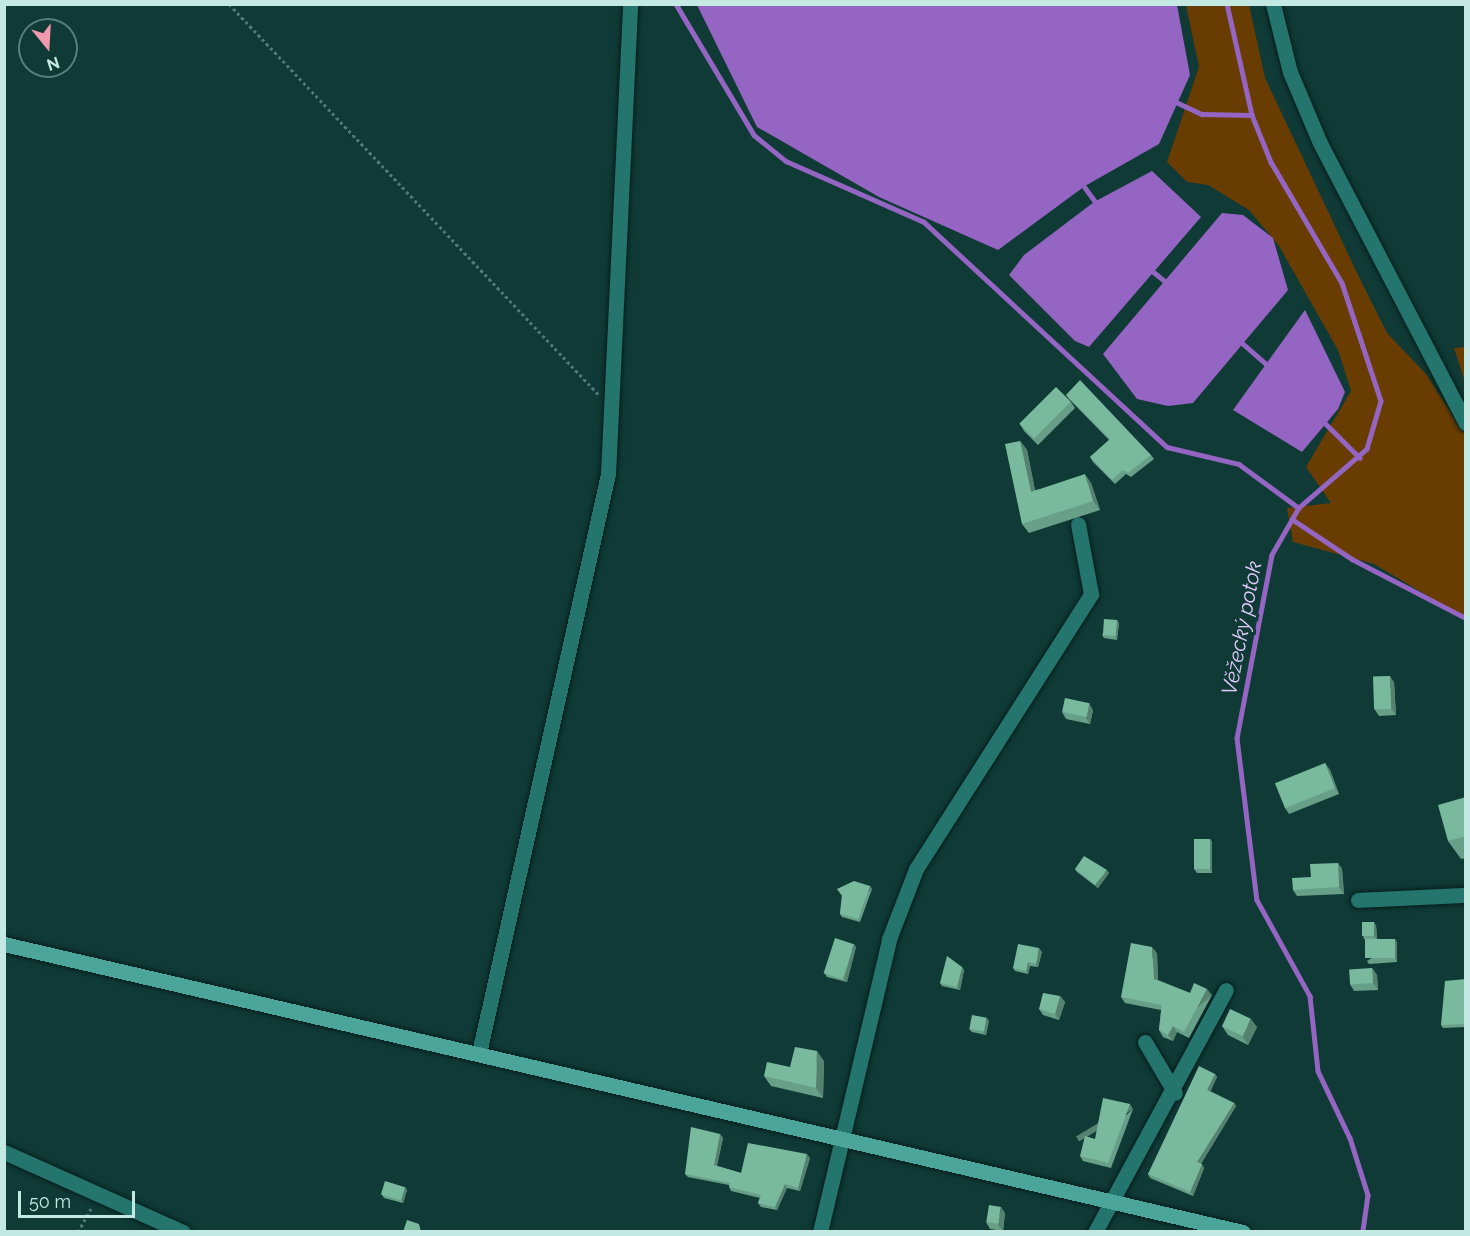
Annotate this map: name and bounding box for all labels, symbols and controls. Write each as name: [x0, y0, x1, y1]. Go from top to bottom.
north arrow: [18, 18, 78, 78]
text: N: [44, 53, 62, 75]
water label: Věžecký potok: [1217, 559, 1267, 697]
scale bar: [21, 1179, 138, 1217]
text: 50 m: [29, 1191, 71, 1212]

